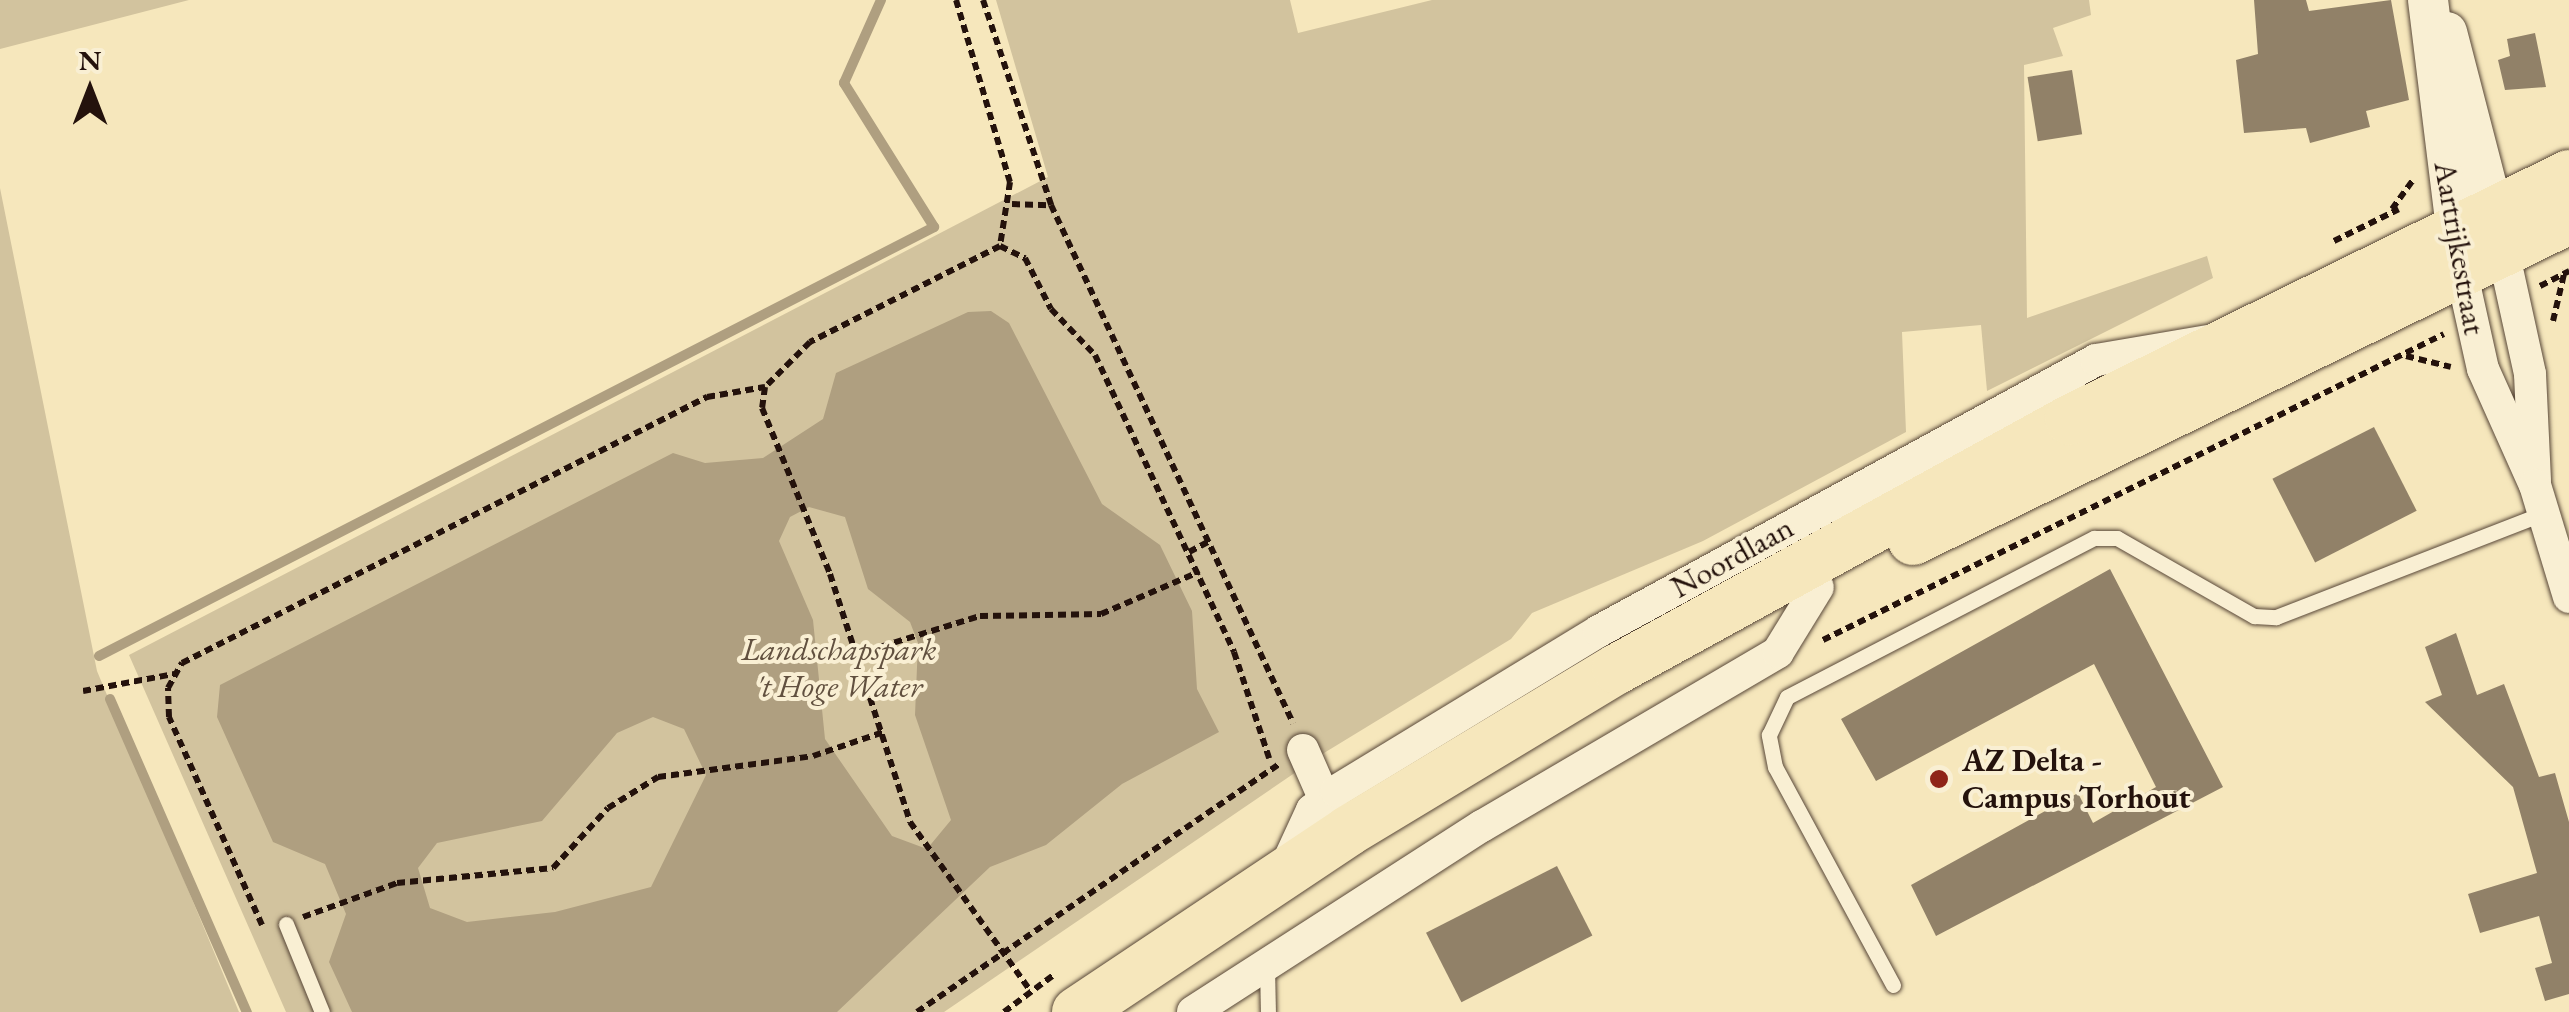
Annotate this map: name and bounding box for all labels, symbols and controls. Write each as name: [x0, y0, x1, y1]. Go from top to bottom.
north arrow: [40, 40, 140, 140]
text: N: [79, 42, 101, 78]
street label: Aartrijkestraat: [2426, 158, 2494, 338]
street label: Noordlaan: [1664, 508, 1800, 606]
park label: Landschapspark 't Hoge Water: [741, 631, 937, 706]
place label: AZ Delta - Campus Torhout: [1962, 742, 2191, 817]
marker: AZ Delta - Campus Torhout: [1926, 766, 1952, 792]

